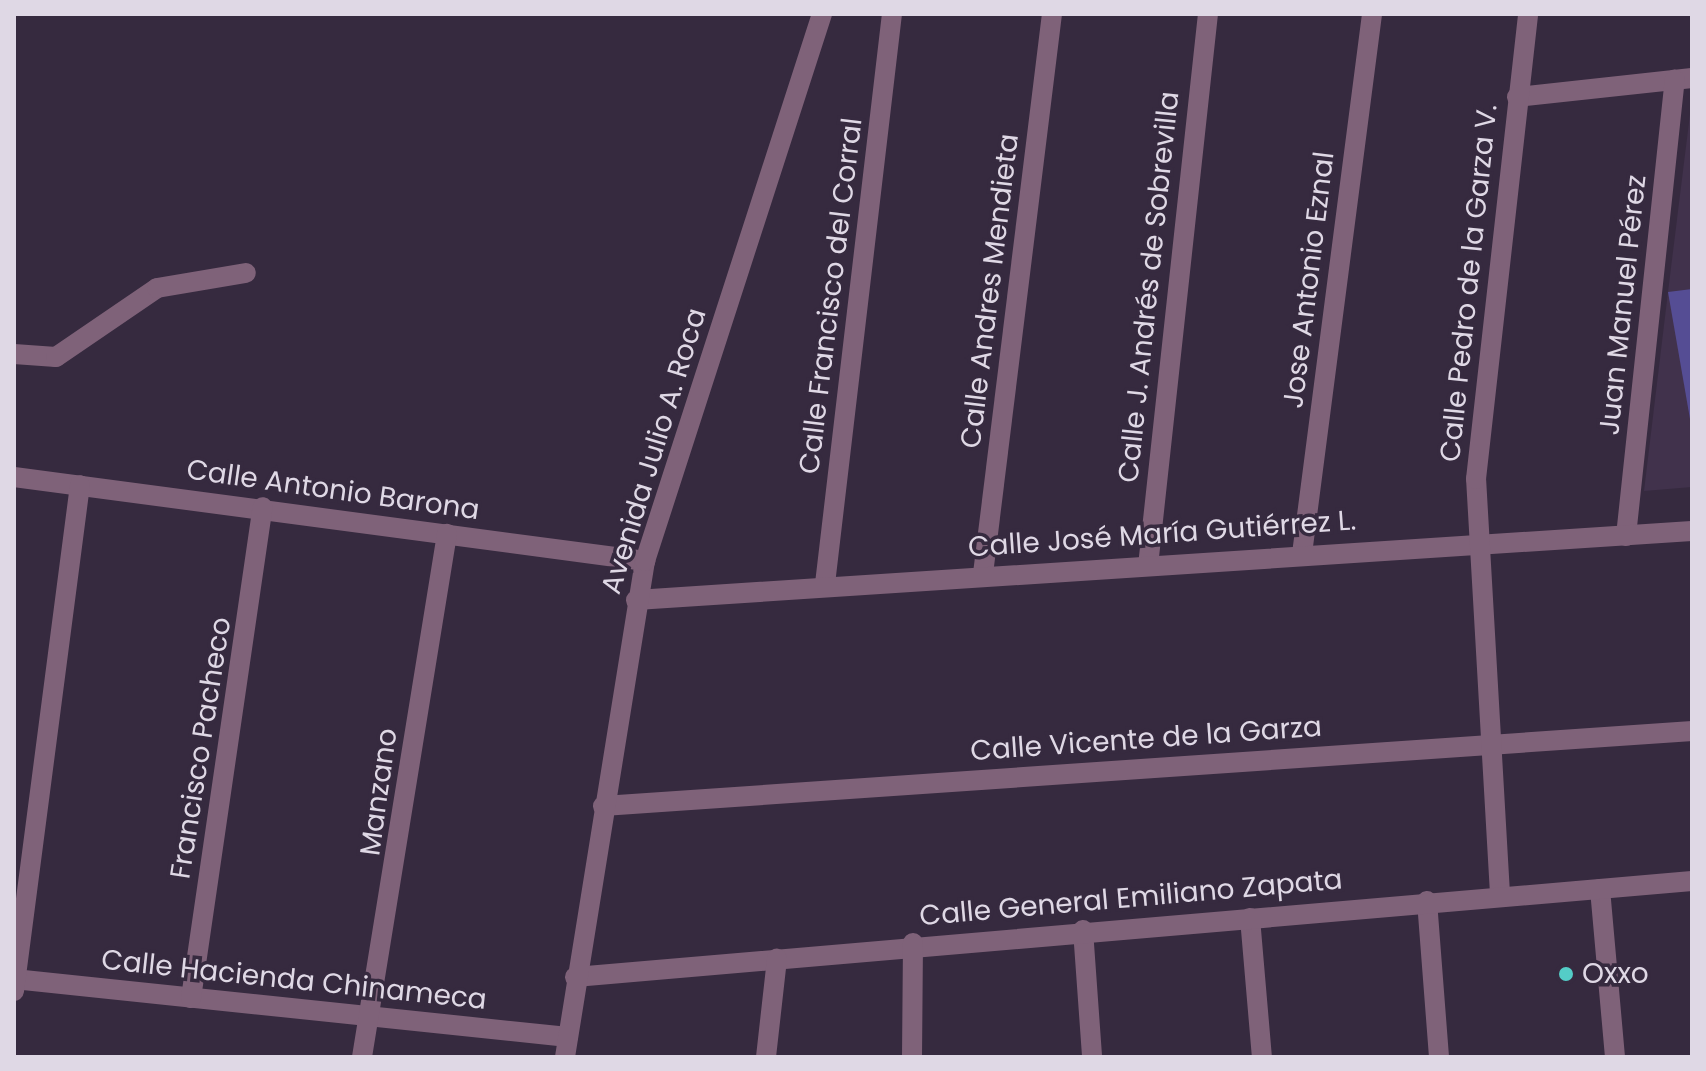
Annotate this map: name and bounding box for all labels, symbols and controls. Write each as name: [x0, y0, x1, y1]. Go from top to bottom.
street label: Calle J. Andrés de Sobrevilla: [1112, 90, 1186, 484]
street label: Calle Pedro de la Garza V.: [1433, 102, 1505, 464]
street label: Calle Francisco del Corral: [792, 116, 870, 476]
street label: Calle Andres Mendieta: [954, 132, 1026, 450]
street label: Jose Antonio Eznal: [1277, 150, 1341, 410]
street label: Juan Manuel Pérez: [1593, 173, 1653, 437]
street label: Avenida Julio A. Roca: [595, 304, 713, 598]
street label: Calle Antonio Barona: [184, 453, 482, 527]
street label: Calle José María Gutiérrez L.: [967, 504, 1357, 564]
street label: Francisco Pacheco: [164, 615, 238, 881]
street label: Calle Vicente de la Garza: [969, 710, 1323, 768]
street label: Manzano: [353, 726, 405, 858]
street label: Calle General Emiliano Zapata: [918, 863, 1344, 933]
street label: Calle Hacienda Chinameca: [100, 943, 488, 1017]
place label: Oxxo: [1582, 957, 1649, 991]
marker: Oxxo: [1557, 965, 1575, 983]

